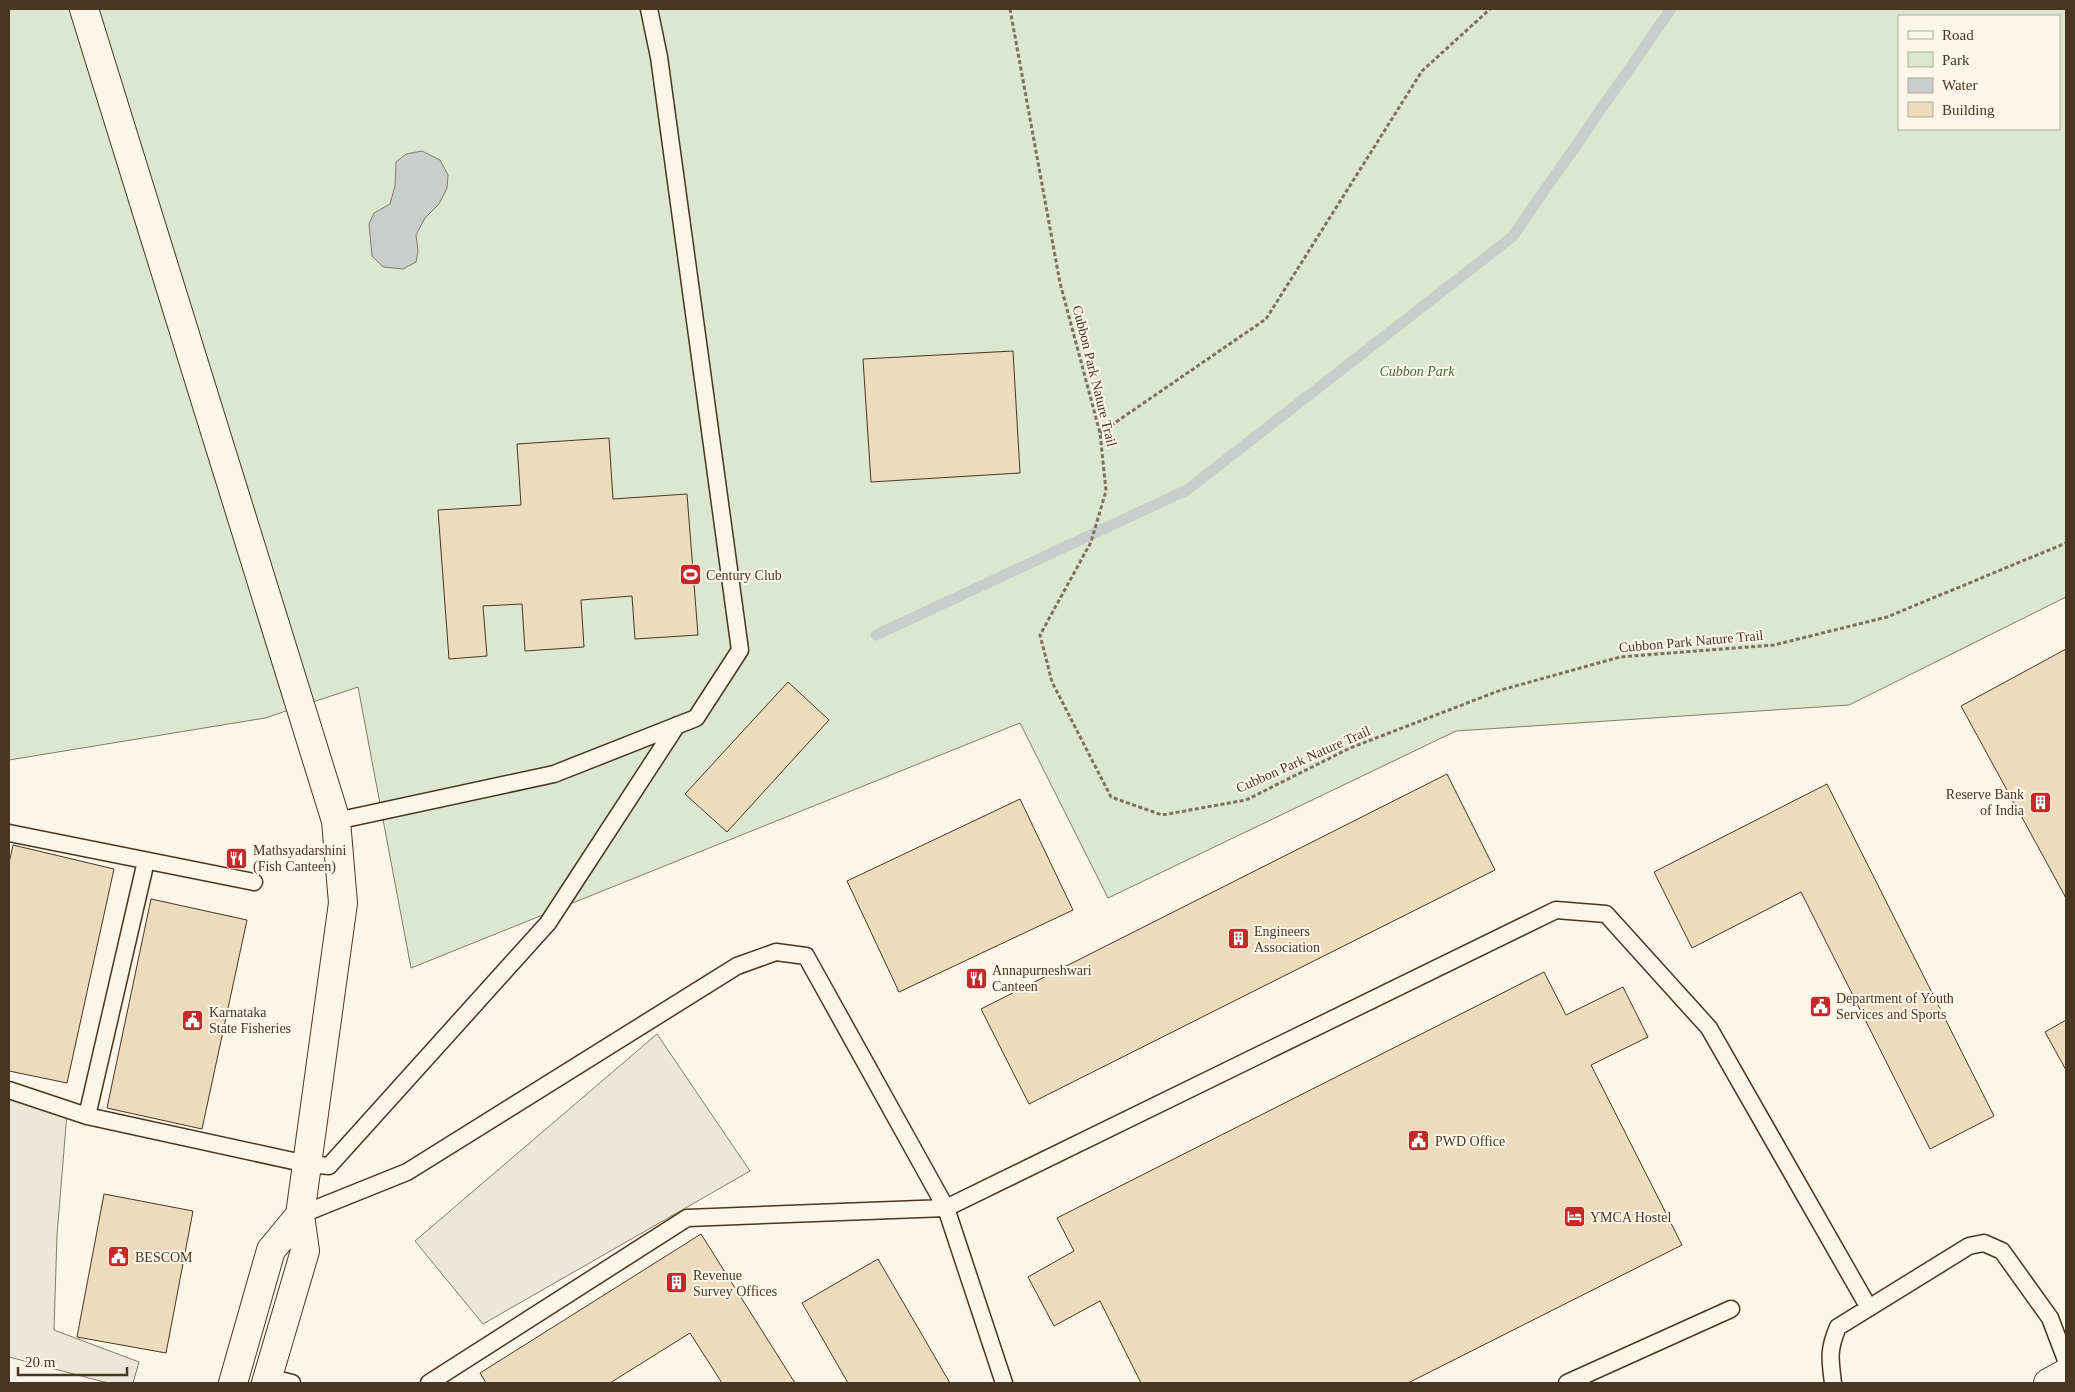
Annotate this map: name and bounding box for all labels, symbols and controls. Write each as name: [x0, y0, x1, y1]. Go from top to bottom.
legend: [1898, 15, 2060, 130]
text: Road: [1942, 27, 1974, 43]
text: Park: [1942, 52, 1970, 68]
text: Water: [1942, 77, 1977, 93]
text: Building: [1942, 102, 1995, 118]
street label: Cubbon Park Nature Trail: [1070, 304, 1119, 448]
park label: Cubbon Park: [1379, 364, 1455, 379]
sports icon: Century Club: [678, 563, 702, 587]
place label: Century Club: [706, 568, 782, 583]
street label: Cubbon Park Nature Trail: [1618, 628, 1764, 655]
street label: Cubbon Park Nature Trail: [1234, 723, 1373, 796]
place label: Reserve Bank of India: [1946, 787, 2025, 818]
building icon: Reserve Bank of India: [2028, 790, 2052, 814]
place label: Mathsyadarshini (Fish Canteen): [253, 843, 346, 875]
restaurant icon: Mathsyadarshini (Fish Canteen): [225, 846, 249, 870]
place label: Engineers Association: [1254, 924, 1320, 955]
building icon: Engineers Association: [1226, 927, 1250, 951]
place label: Annapurneshwari Canteen: [992, 963, 1092, 994]
restaurant icon: Annapurneshwari Canteen: [964, 966, 988, 990]
place label: Department of Youth Services and Sports: [1836, 991, 1954, 1022]
public building icon: Department of Youth Services and Sports: [1808, 994, 1832, 1018]
place label: Karnataka State Fisheries: [209, 1005, 291, 1036]
public building icon: Karnataka State Fisheries: [181, 1008, 205, 1032]
public building icon: PWD Office: [1407, 1129, 1431, 1153]
place label: PWD Office: [1435, 1134, 1505, 1149]
hotel icon: YMCA Hostel: [1562, 1205, 1586, 1229]
place label: YMCA Hostel: [1590, 1210, 1671, 1225]
public building icon: BESCOM: [107, 1245, 131, 1269]
place label: BESCOM: [135, 1250, 193, 1265]
place label: Revenue Survey Offices: [693, 1268, 777, 1299]
building icon: Revenue Survey Offices: [665, 1271, 689, 1295]
scale bar: [18, 1344, 126, 1376]
text: 20 m: [25, 1354, 56, 1370]

